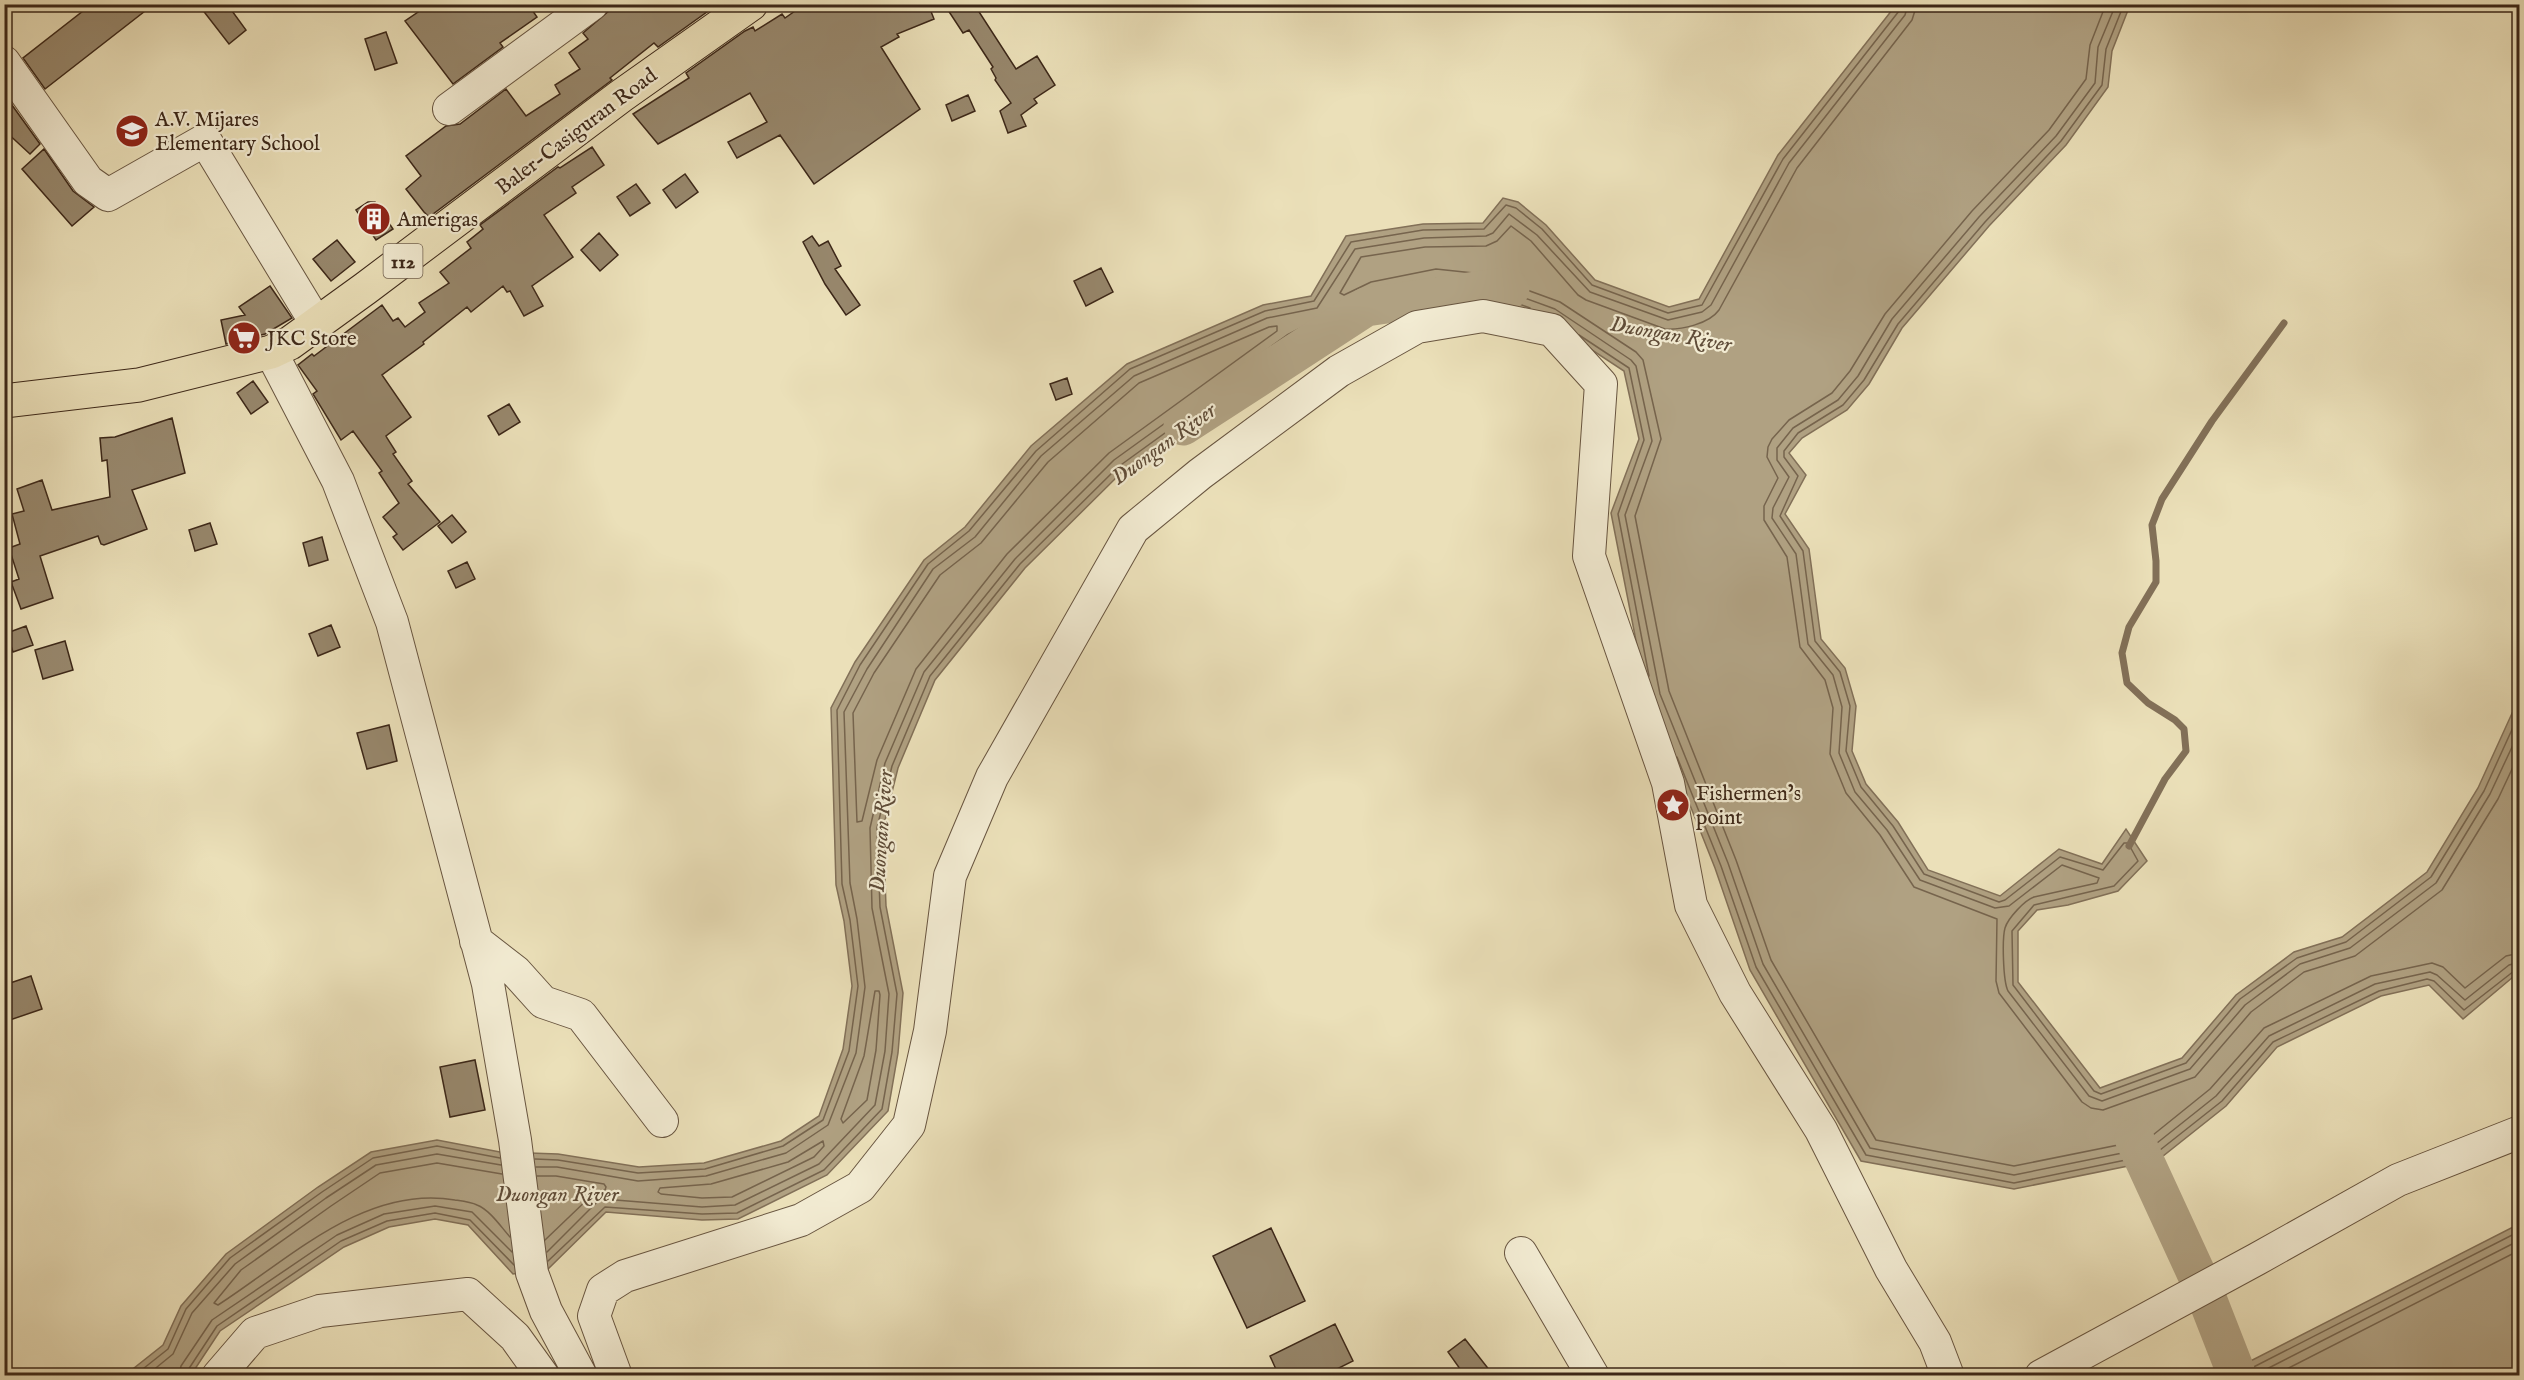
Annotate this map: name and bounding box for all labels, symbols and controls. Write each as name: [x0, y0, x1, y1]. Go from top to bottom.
street label: Baler-Casiguran Road: [491, 62, 664, 202]
place label: A.V. Mijares Elementary School: [154, 107, 320, 158]
school or university icon: A.V. Mijares Elementary School: [114, 113, 150, 149]
building icon: Amerigas: [356, 201, 392, 237]
place label: Amerigas: [396, 207, 478, 234]
road number: 112: [384, 244, 422, 278]
water label: Duongan River: [1608, 311, 1735, 360]
supermarket icon: JKC Store: [226, 320, 262, 356]
place label: JKC Store: [265, 326, 357, 353]
water label: Duongan River: [1106, 396, 1223, 492]
water label: Duongan River: [864, 767, 900, 893]
place label: Fishermen’s point: [1696, 781, 1801, 832]
place icon: Fishermen’s point: [1655, 787, 1691, 823]
water label: Duongan River: [496, 1181, 620, 1209]

